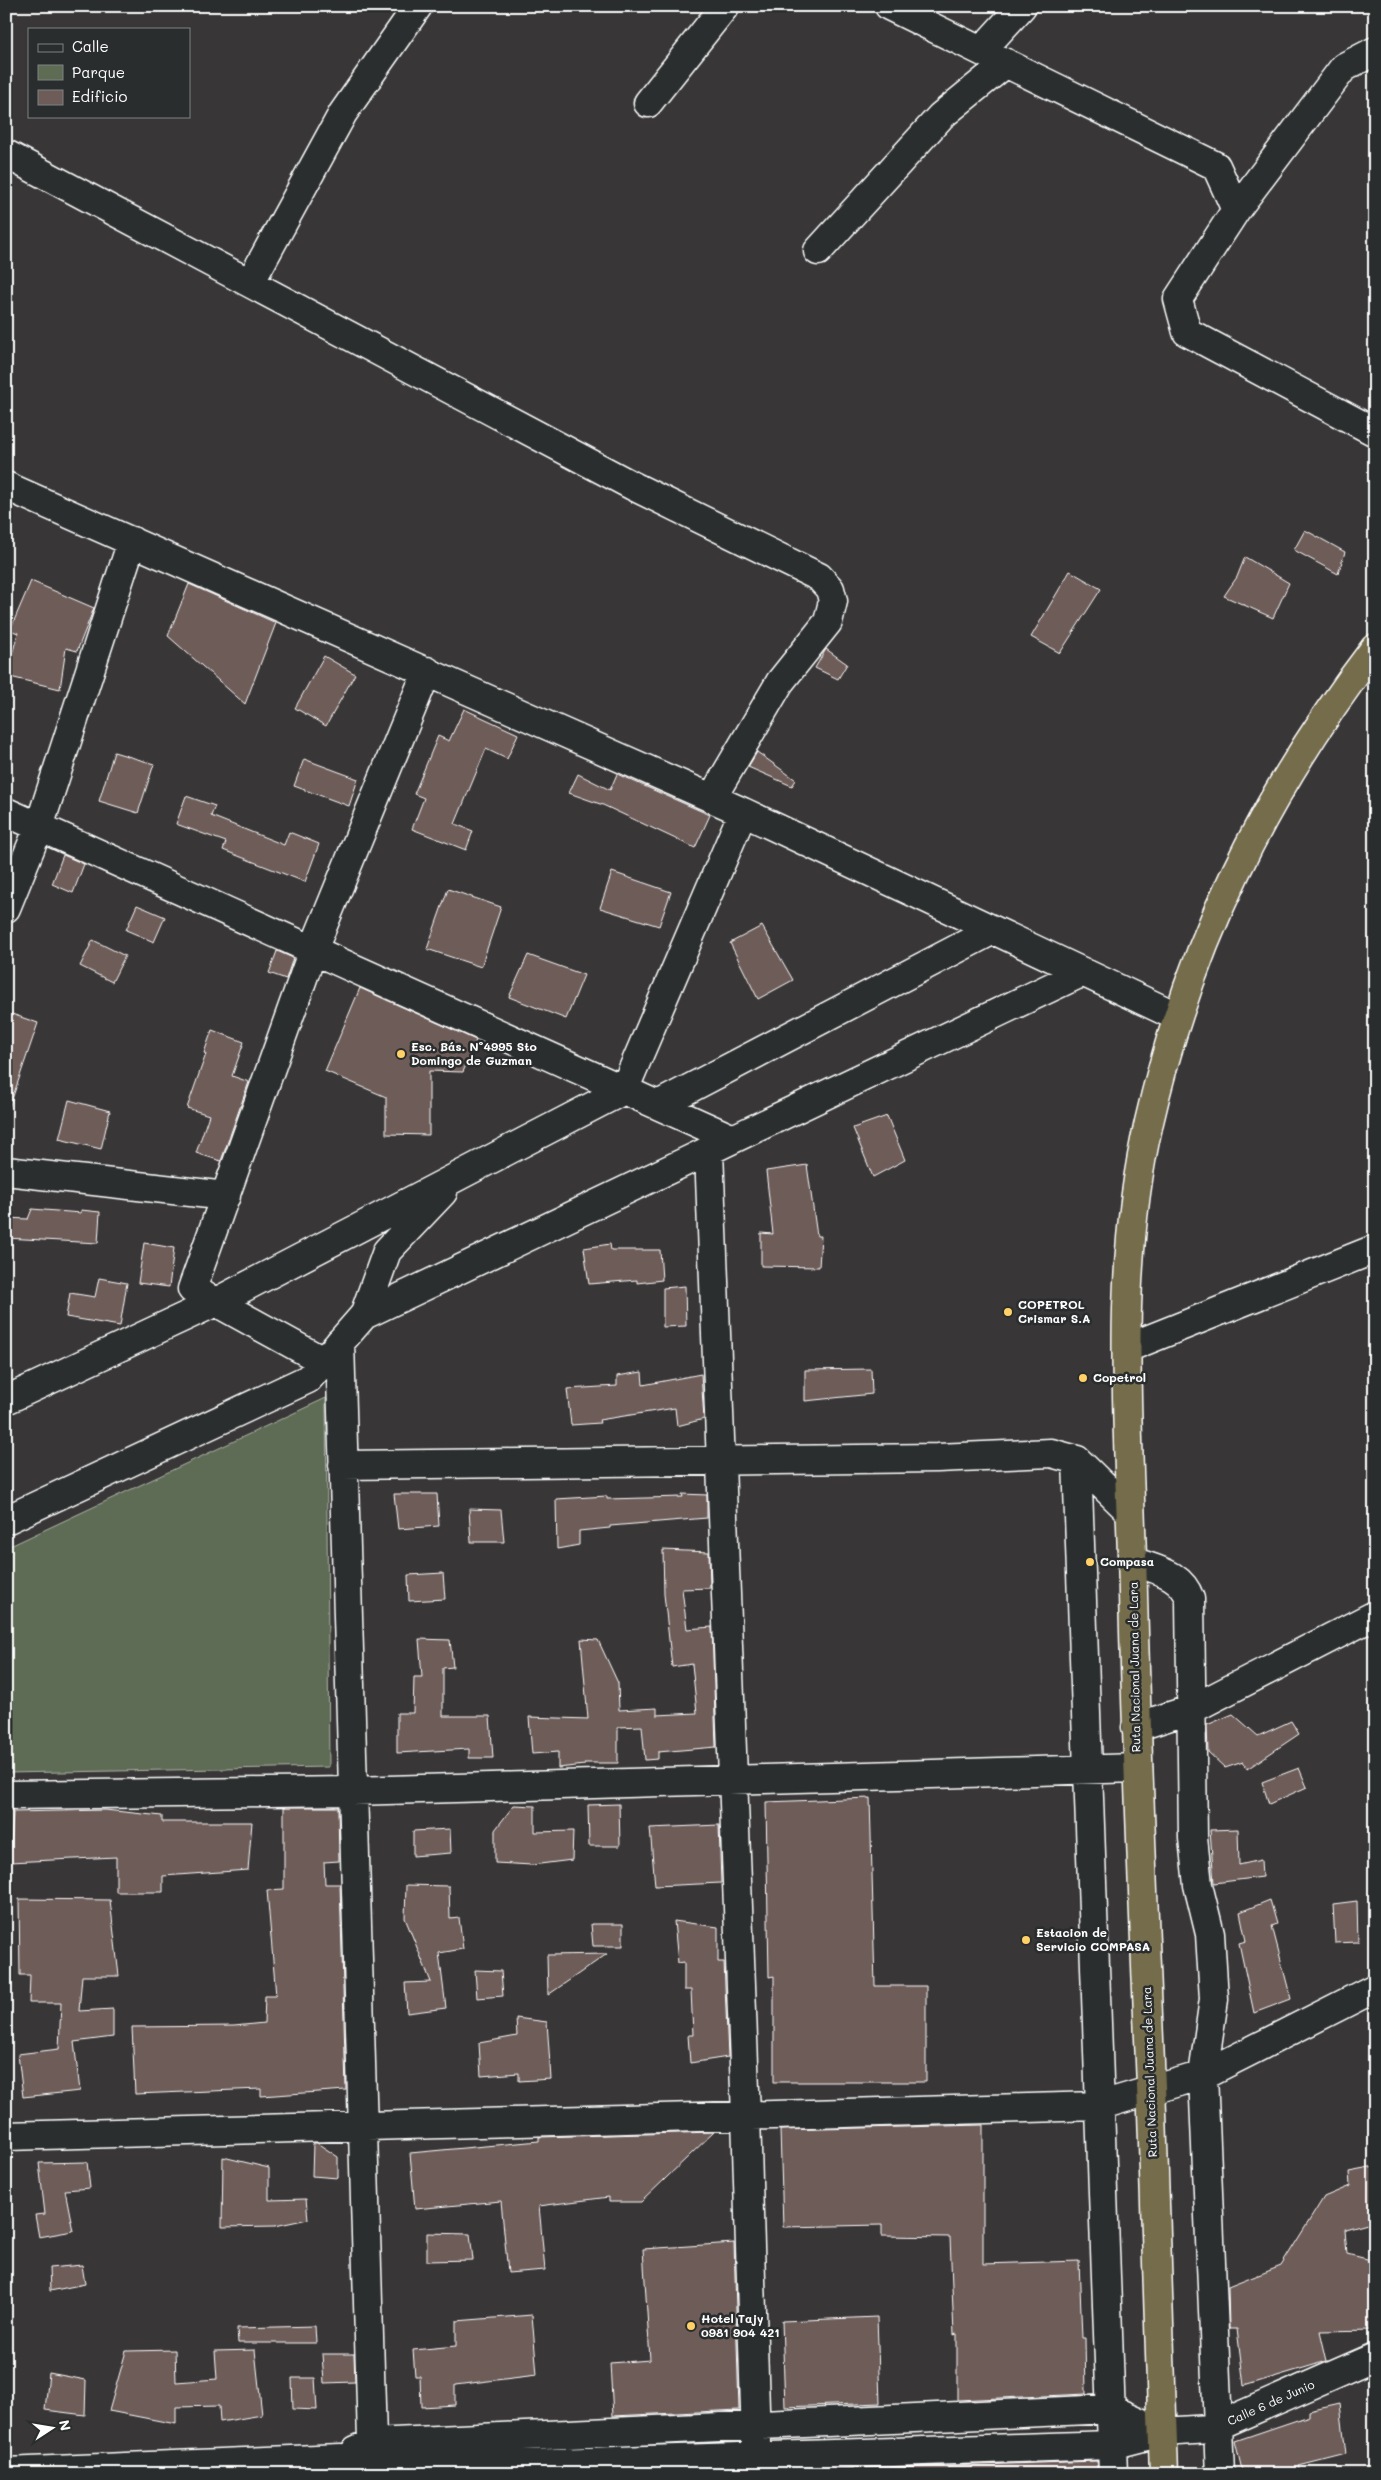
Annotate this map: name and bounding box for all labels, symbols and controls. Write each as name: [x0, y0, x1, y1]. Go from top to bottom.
legend: [28, 28, 190, 118]
text: Calle: [72, 36, 109, 56]
text: Parque: [72, 62, 125, 82]
text: Edificio: [72, 86, 128, 106]
place label: Esc. Bás. N°4995 Sto Domingo de Guzman: [411, 1038, 537, 1068]
marker: Esc. Bás. N°4995 Sto Domingo de Guzman: [395, 1048, 407, 1060]
place label: COPETROL Crismar S.A: [1018, 1296, 1090, 1326]
marker: COPETROL Crismar S.A: [1002, 1306, 1014, 1318]
place label: Copetrol: [1093, 1369, 1146, 1385]
marker: Copetrol: [1077, 1372, 1089, 1384]
place label: Compasa: [1100, 1553, 1154, 1569]
marker: Compasa: [1084, 1556, 1096, 1568]
street label: Ruta Nacional Juana de Lara: [1125, 1582, 1143, 1753]
place label: Estacion de Servicio COMPASA: [1036, 1924, 1150, 1954]
marker: Estacion de Servicio COMPASA: [1020, 1934, 1032, 1946]
street label: Ruta Nacional Juana de Lara: [1138, 1986, 1160, 2158]
place label: Hotel Tajy 0981 904 421: [701, 2310, 780, 2340]
marker: Hotel Tajy 0981 904 421: [685, 2320, 697, 2332]
street label: Calle 6 de Junio: [1224, 2376, 1317, 2428]
north arrow: [28, 2402, 78, 2452]
text: N: [55, 2418, 76, 2432]

